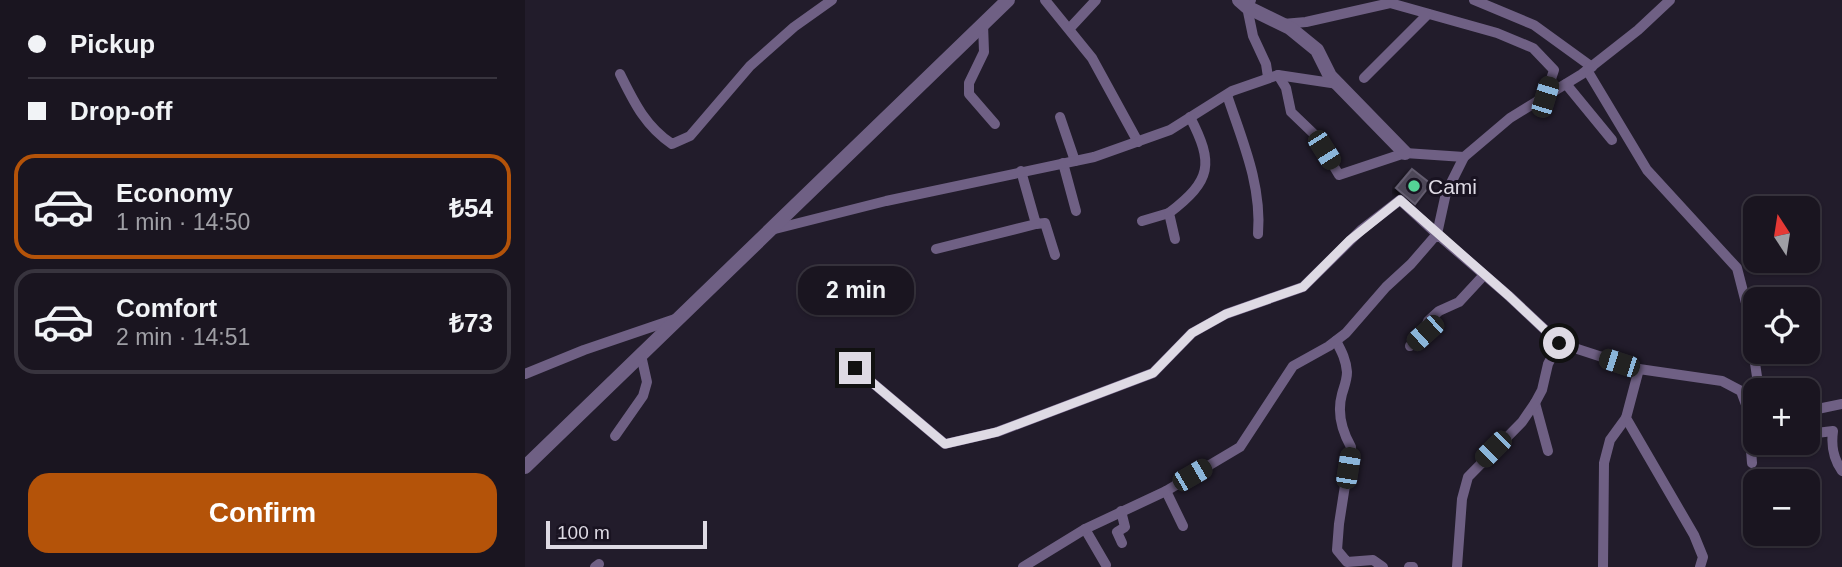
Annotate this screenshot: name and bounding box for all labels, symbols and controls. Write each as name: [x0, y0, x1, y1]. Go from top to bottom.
text: Pickup: [70, 29, 155, 59]
car: [1529, 74, 1562, 120]
text: Drop-off: [70, 96, 173, 126]
car: [1304, 127, 1345, 173]
icon: car: [32, 175, 95, 238]
place label: Cami: [1428, 175, 1477, 198]
text: Economy: [116, 178, 233, 208]
marker: Cami: [1406, 178, 1422, 194]
text: ₺54: [449, 193, 493, 223]
north arrow: [1743, 196, 1820, 273]
map controls: [1743, 196, 1820, 546]
text: 1 min · 14:50: [116, 209, 250, 235]
callout: 2 min: [797, 266, 913, 316]
text: 2 min: [826, 277, 886, 303]
button: locate: [1743, 287, 1820, 364]
icon: car: [32, 290, 95, 353]
text: Comfort: [116, 293, 217, 323]
text: ₺73: [449, 308, 493, 338]
car: [1403, 311, 1448, 355]
text: 2 min · 14:51: [116, 324, 250, 350]
route start: [1543, 327, 1575, 359]
car: [1596, 347, 1643, 379]
route end: [839, 352, 871, 384]
button: +: [1743, 378, 1820, 455]
car: [1471, 427, 1516, 471]
car: [1335, 446, 1362, 490]
car: [1169, 455, 1216, 495]
button: −: [1743, 469, 1820, 546]
button: Confirm: [28, 473, 497, 553]
scale bar: [546, 518, 707, 550]
text: 100 m: [557, 522, 610, 543]

